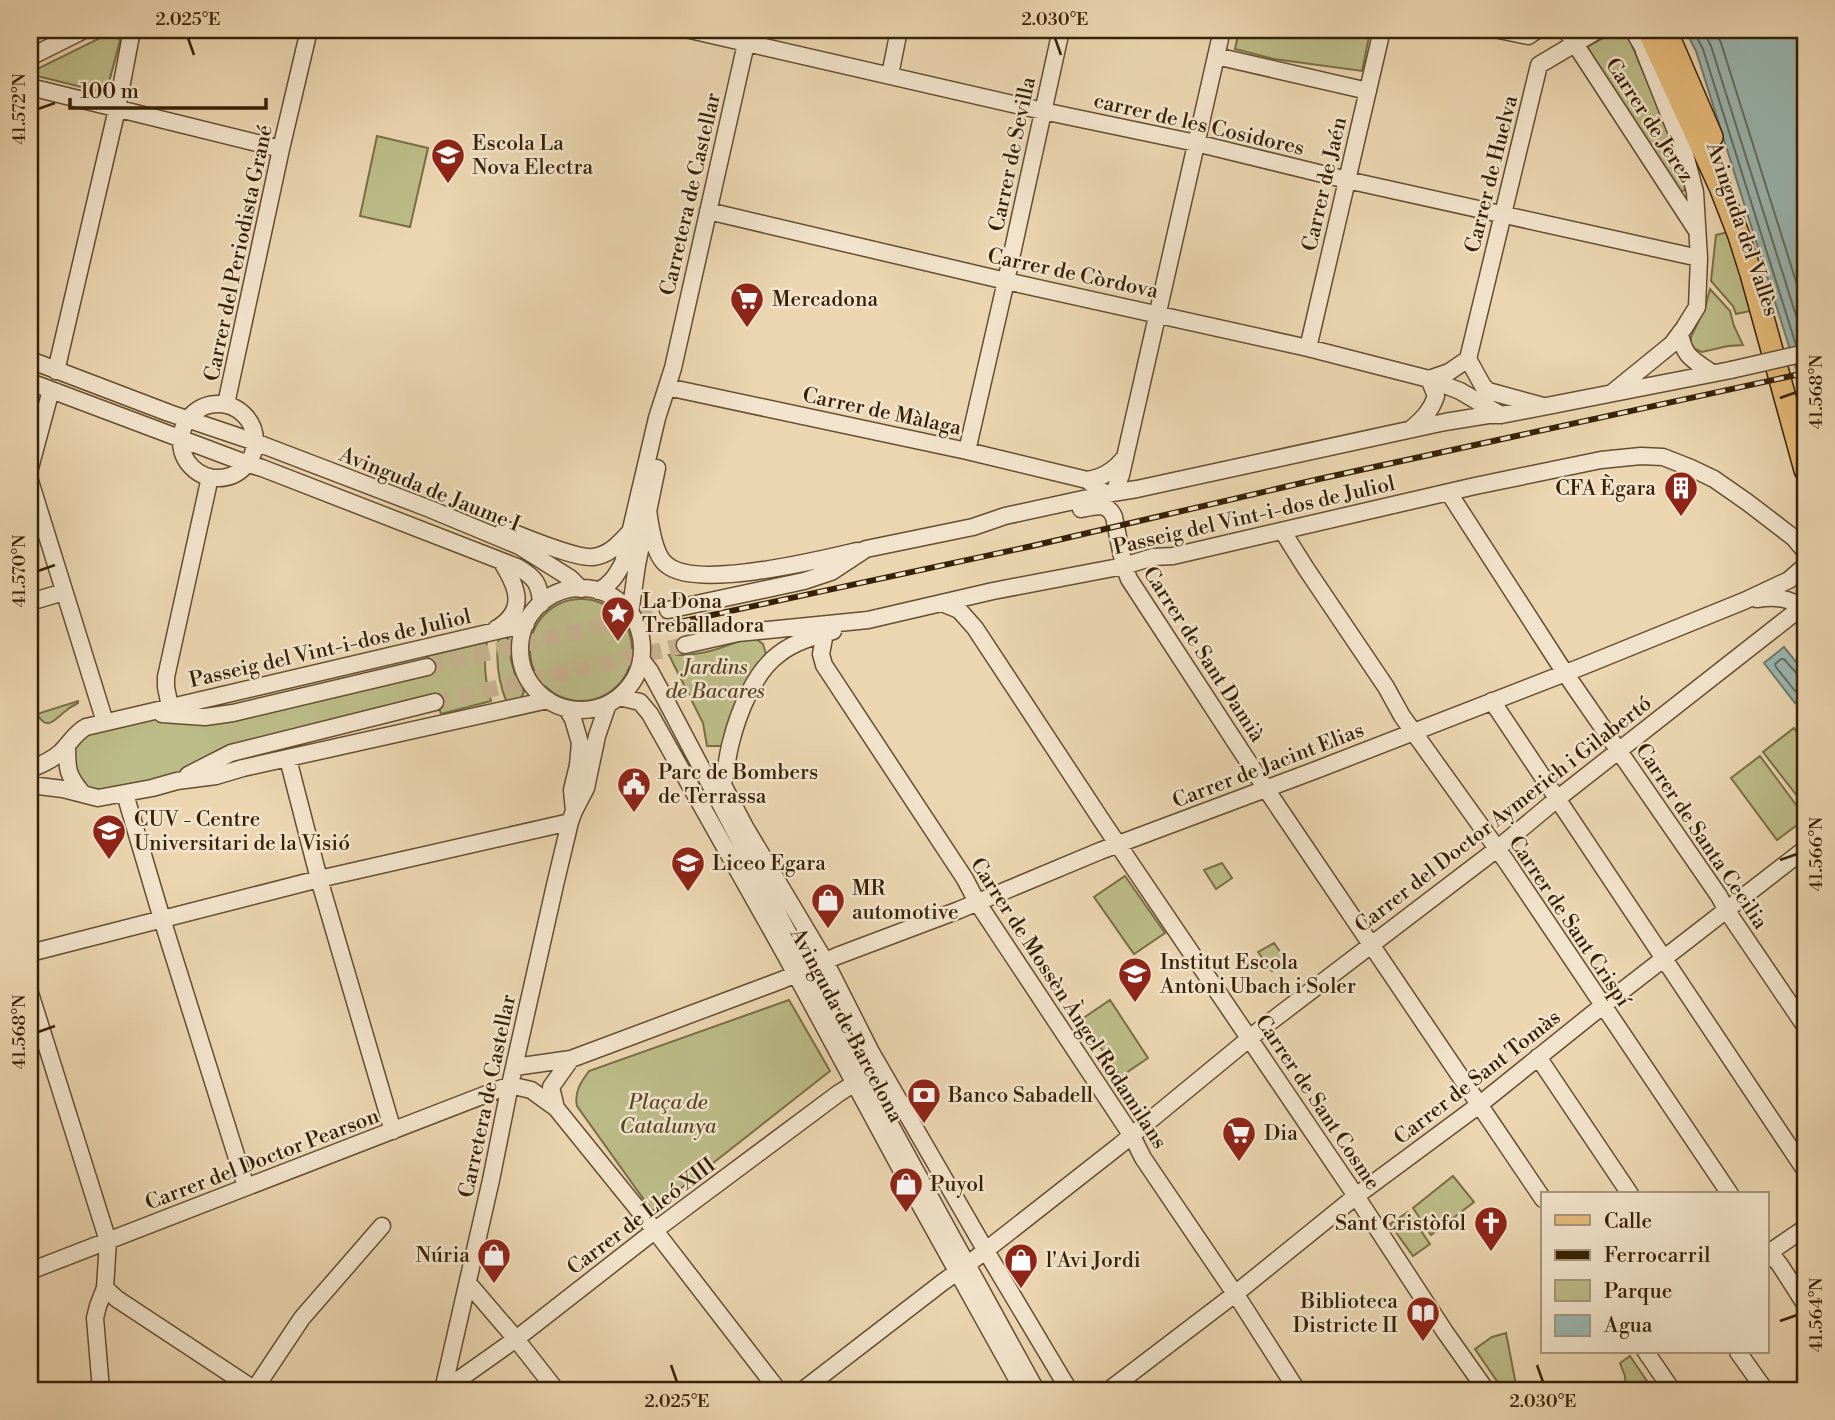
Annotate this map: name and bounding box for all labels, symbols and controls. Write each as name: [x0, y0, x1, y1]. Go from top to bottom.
text: 2.025°E: [155, 8, 221, 31]
text: 2.030°E: [1021, 8, 1089, 31]
street label: Carrer de Jerez: [1599, 53, 1699, 188]
scale bar: [70, 66, 266, 110]
text: 41.572°N: [8, 73, 31, 145]
street label: Carrer de Sevilla: [984, 74, 1042, 234]
text: 100 m: [80, 79, 139, 105]
street label: carrer de les Cosidores: [1091, 88, 1307, 162]
street label: Carretera de Castellar: [655, 90, 727, 298]
street label: Carrer de Huelva: [1460, 93, 1524, 256]
street label: Carrer de Jaén: [1297, 114, 1353, 254]
street label: Carrer del Periodista Grané: [199, 123, 279, 384]
place label: Escola La Nova Electra: [472, 131, 593, 181]
school or university icon: Escola La Nova Electra: [429, 136, 467, 185]
street label: Avinguda del Vallès: [1700, 138, 1784, 320]
street label: Carrer de Còrdova: [985, 243, 1161, 305]
supermarket icon: Mercadona: [728, 280, 766, 329]
place label: Mercadona: [772, 287, 878, 313]
text: 41.568°N: [1805, 354, 1828, 429]
street label: Carrer de Màlaga: [800, 382, 964, 442]
street label: Avinguda de Jaume I: [334, 441, 524, 538]
building icon: CFA Ègara: [1662, 469, 1700, 518]
street label: Passeig del Vint-i-dos de Juliol: [1111, 471, 1398, 561]
place label: CFA Ègara: [1555, 474, 1656, 502]
text: 41.570°N: [8, 534, 31, 607]
street label: Carrer de Sant Damià: [1137, 562, 1270, 748]
place label: La Dona Treballadora: [642, 589, 765, 639]
place icon: La Dona Treballadora: [599, 594, 637, 643]
street label: Passeig del Vint-i-dos de Juliol: [187, 604, 474, 694]
park label: Jardins de Bacares: [665, 655, 765, 705]
street label: Carrer del Doctor Aymerich i Gilabertó: [1350, 691, 1657, 939]
street label: Carrer de Jacint Elias: [1169, 717, 1368, 814]
street label: Carrer de Santa Cecilia: [1629, 739, 1773, 935]
place label: Parc de Bombers de Terrassa: [658, 760, 818, 810]
public building icon: Parc de Bombers de Terrassa: [615, 765, 653, 814]
place label: CUV - Centre Universitari de la Visió: [134, 807, 350, 857]
school or university icon: CUV - Centre Universitari de la Visió: [90, 812, 128, 861]
text: 41.566°N: [1805, 816, 1828, 891]
street label: Carrer de Sant Crispí: [1502, 831, 1637, 1013]
school or university icon: Liceo Egara: [669, 844, 707, 893]
place label: Liceo Egara: [712, 851, 826, 877]
street label: Carrer de Mossèn Àngel Rodamilans: [964, 852, 1174, 1154]
place label: MR automotive: [852, 876, 959, 926]
shop icon: MR automotive: [809, 881, 847, 930]
street label: Avinguda de Barcelona: [783, 923, 909, 1127]
place label: Institut Escola Antoni Ubach i Soler: [1159, 950, 1356, 1000]
school or university icon: Institut Escola Antoni Ubach i Soler: [1116, 955, 1154, 1004]
street label: Carretera de Castellar: [454, 992, 522, 1200]
text: 41.568°N: [8, 994, 31, 1069]
street label: Carrer de Sant Tomàs: [1389, 1005, 1566, 1151]
street label: Carrer de Sant Cosme: [1249, 1010, 1385, 1195]
bank icon: Banco Sabadell: [905, 1076, 943, 1125]
place label: Banco Sabadell: [947, 1083, 1093, 1109]
park label: Plaça de Catalunya: [620, 1090, 717, 1140]
street label: Carrer del Doctor Pearson: [142, 1103, 383, 1217]
supermarket icon: Dia: [1220, 1114, 1258, 1163]
place label: Dia: [1264, 1121, 1298, 1147]
street label: Carrer de Lleó XIII: [562, 1152, 721, 1281]
shop icon: Puyol: [887, 1165, 925, 1214]
place label: Puyol: [930, 1172, 984, 1198]
legend: [1541, 1192, 1769, 1354]
church icon: Sant Cristòfol: [1472, 1204, 1510, 1253]
text: Calle: [1604, 1209, 1652, 1235]
place label: Sant Cristòfol: [1335, 1211, 1466, 1237]
shop icon: Núria: [475, 1236, 513, 1285]
shop icon: l'Avi Jordi: [1002, 1241, 1040, 1290]
place label: Núria: [416, 1243, 470, 1269]
text: Ferrocarril: [1604, 1243, 1710, 1269]
place label: l'Avi Jordi: [1046, 1248, 1141, 1274]
text: 41.564°N: [1805, 1277, 1828, 1352]
text: Parque: [1604, 1279, 1672, 1305]
place label: Biblioteca Districte II: [1293, 1289, 1398, 1339]
library icon: Biblioteca Districte II: [1404, 1294, 1442, 1343]
text: Agua: [1603, 1313, 1653, 1339]
text: 2.025°E: [644, 1390, 710, 1413]
text: 2.030°E: [1509, 1390, 1577, 1413]

